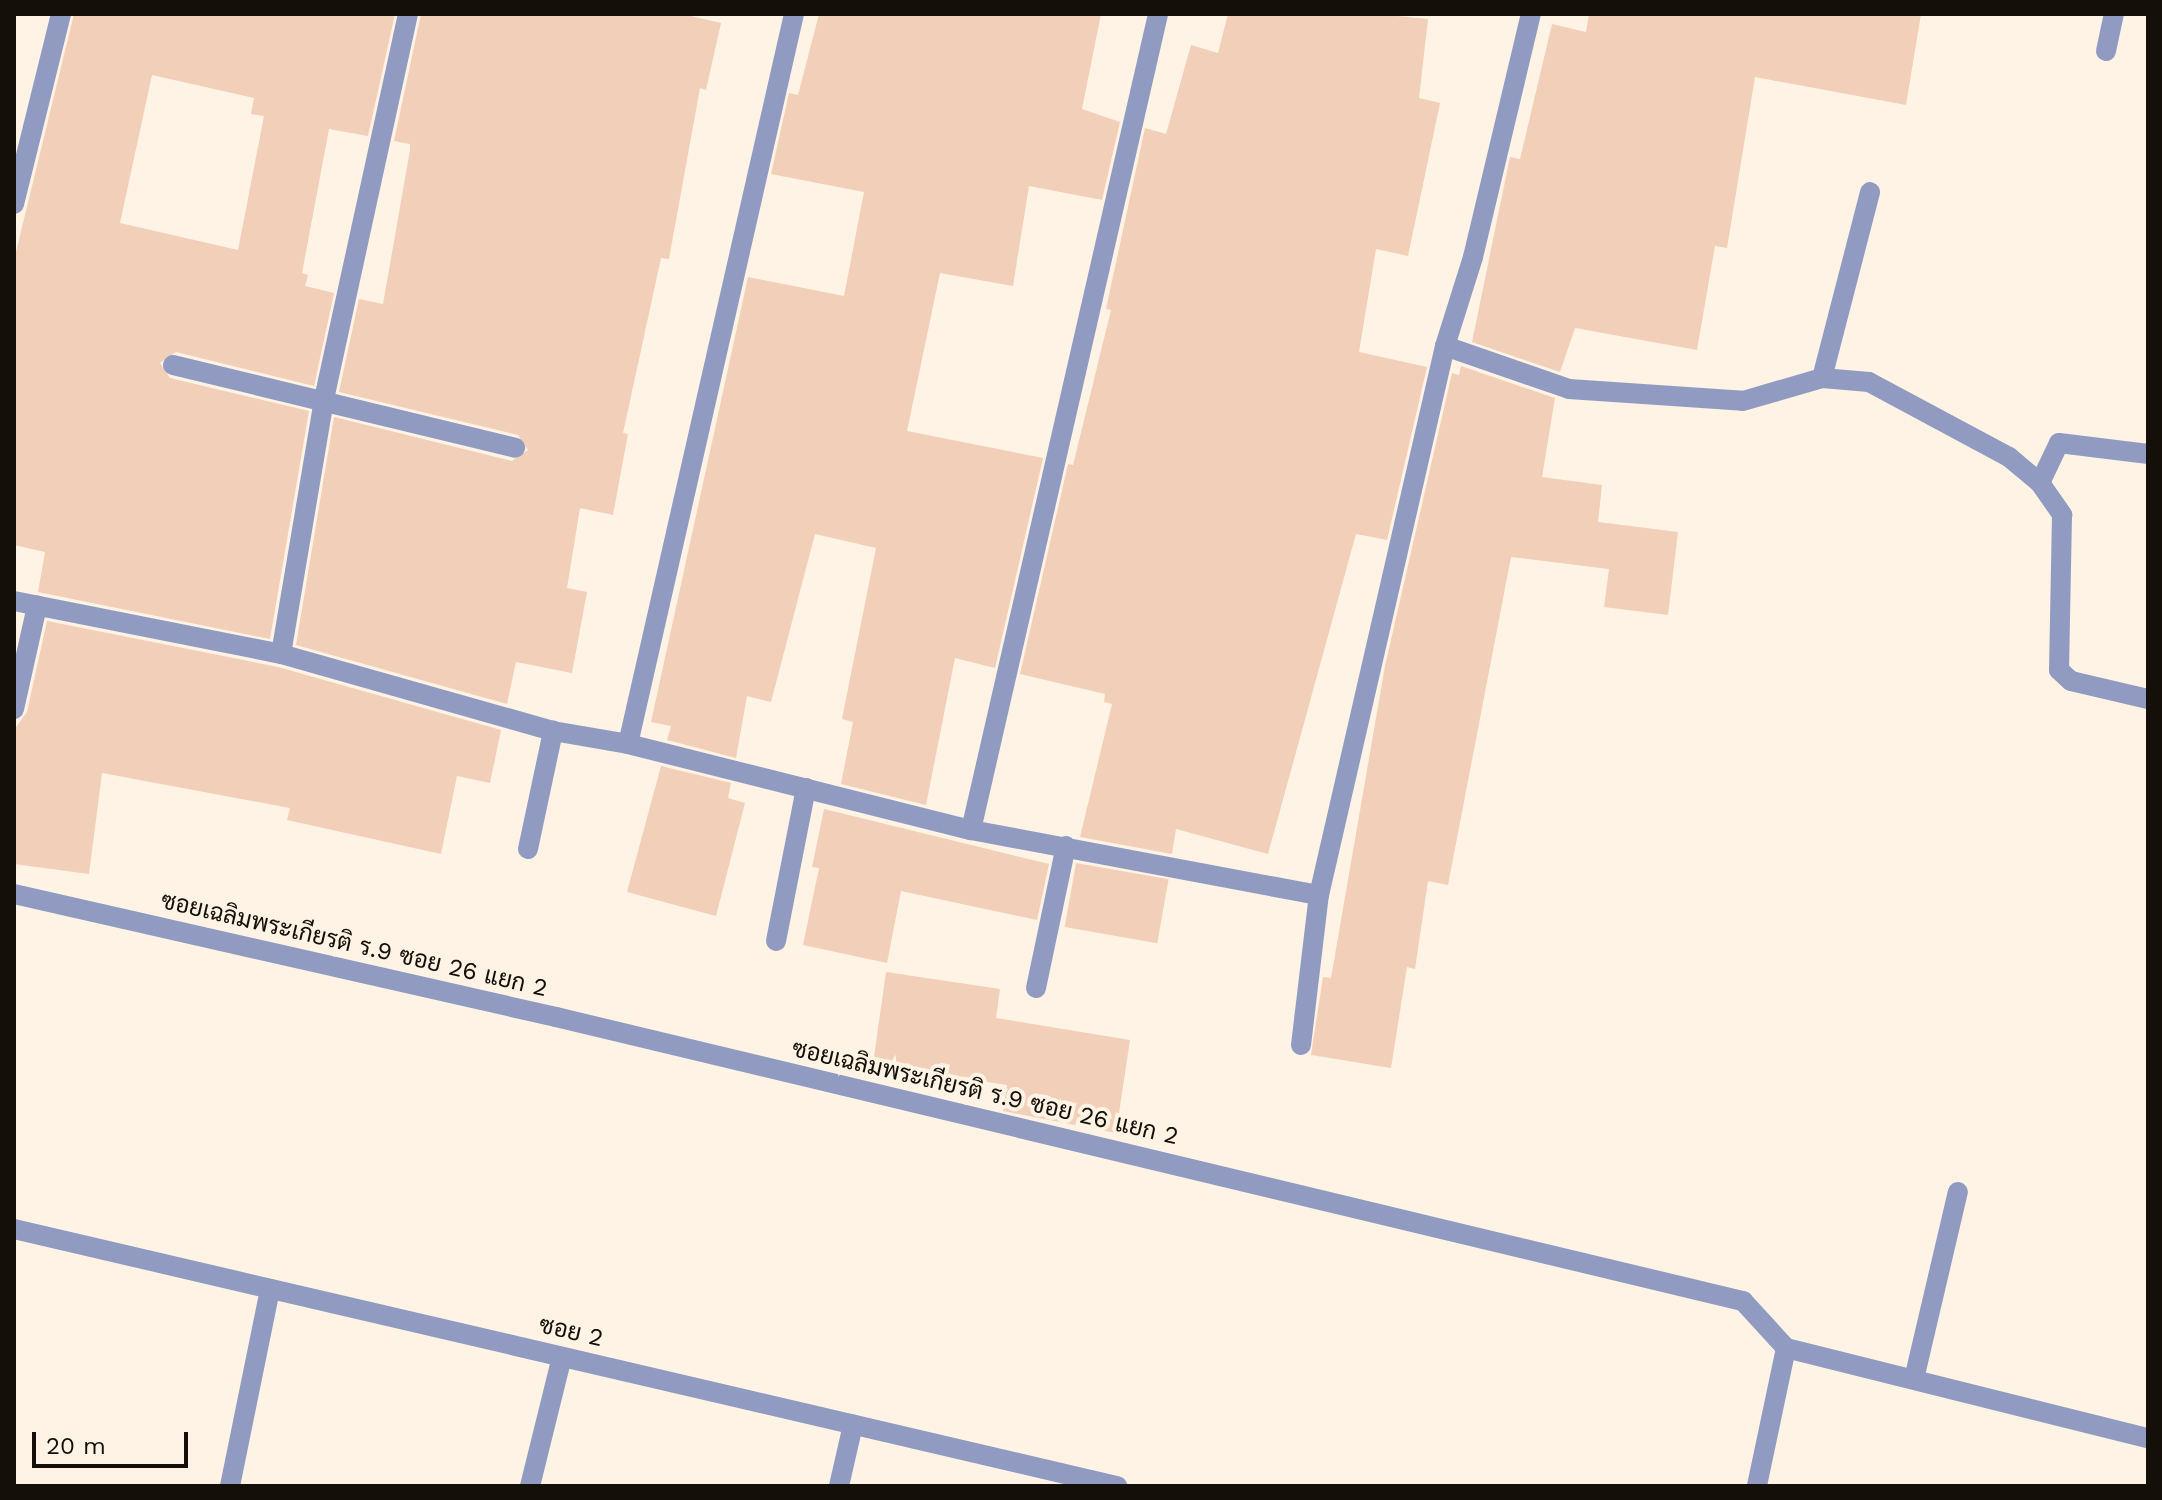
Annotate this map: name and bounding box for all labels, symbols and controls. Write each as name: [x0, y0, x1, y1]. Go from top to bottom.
street label: ซอยเฉลิมพระเกียรติ ร.9 ซอย 26 แยก 2: [158, 886, 550, 1004]
street label: ซอยเฉลิมพระเกียรติ ร.9 ซอย 26 แยก 2: [789, 1034, 1181, 1152]
street label: ซอย 2: [536, 1311, 606, 1353]
scale bar: [36, 1416, 192, 1466]
text: 20 m: [46, 1432, 106, 1460]

